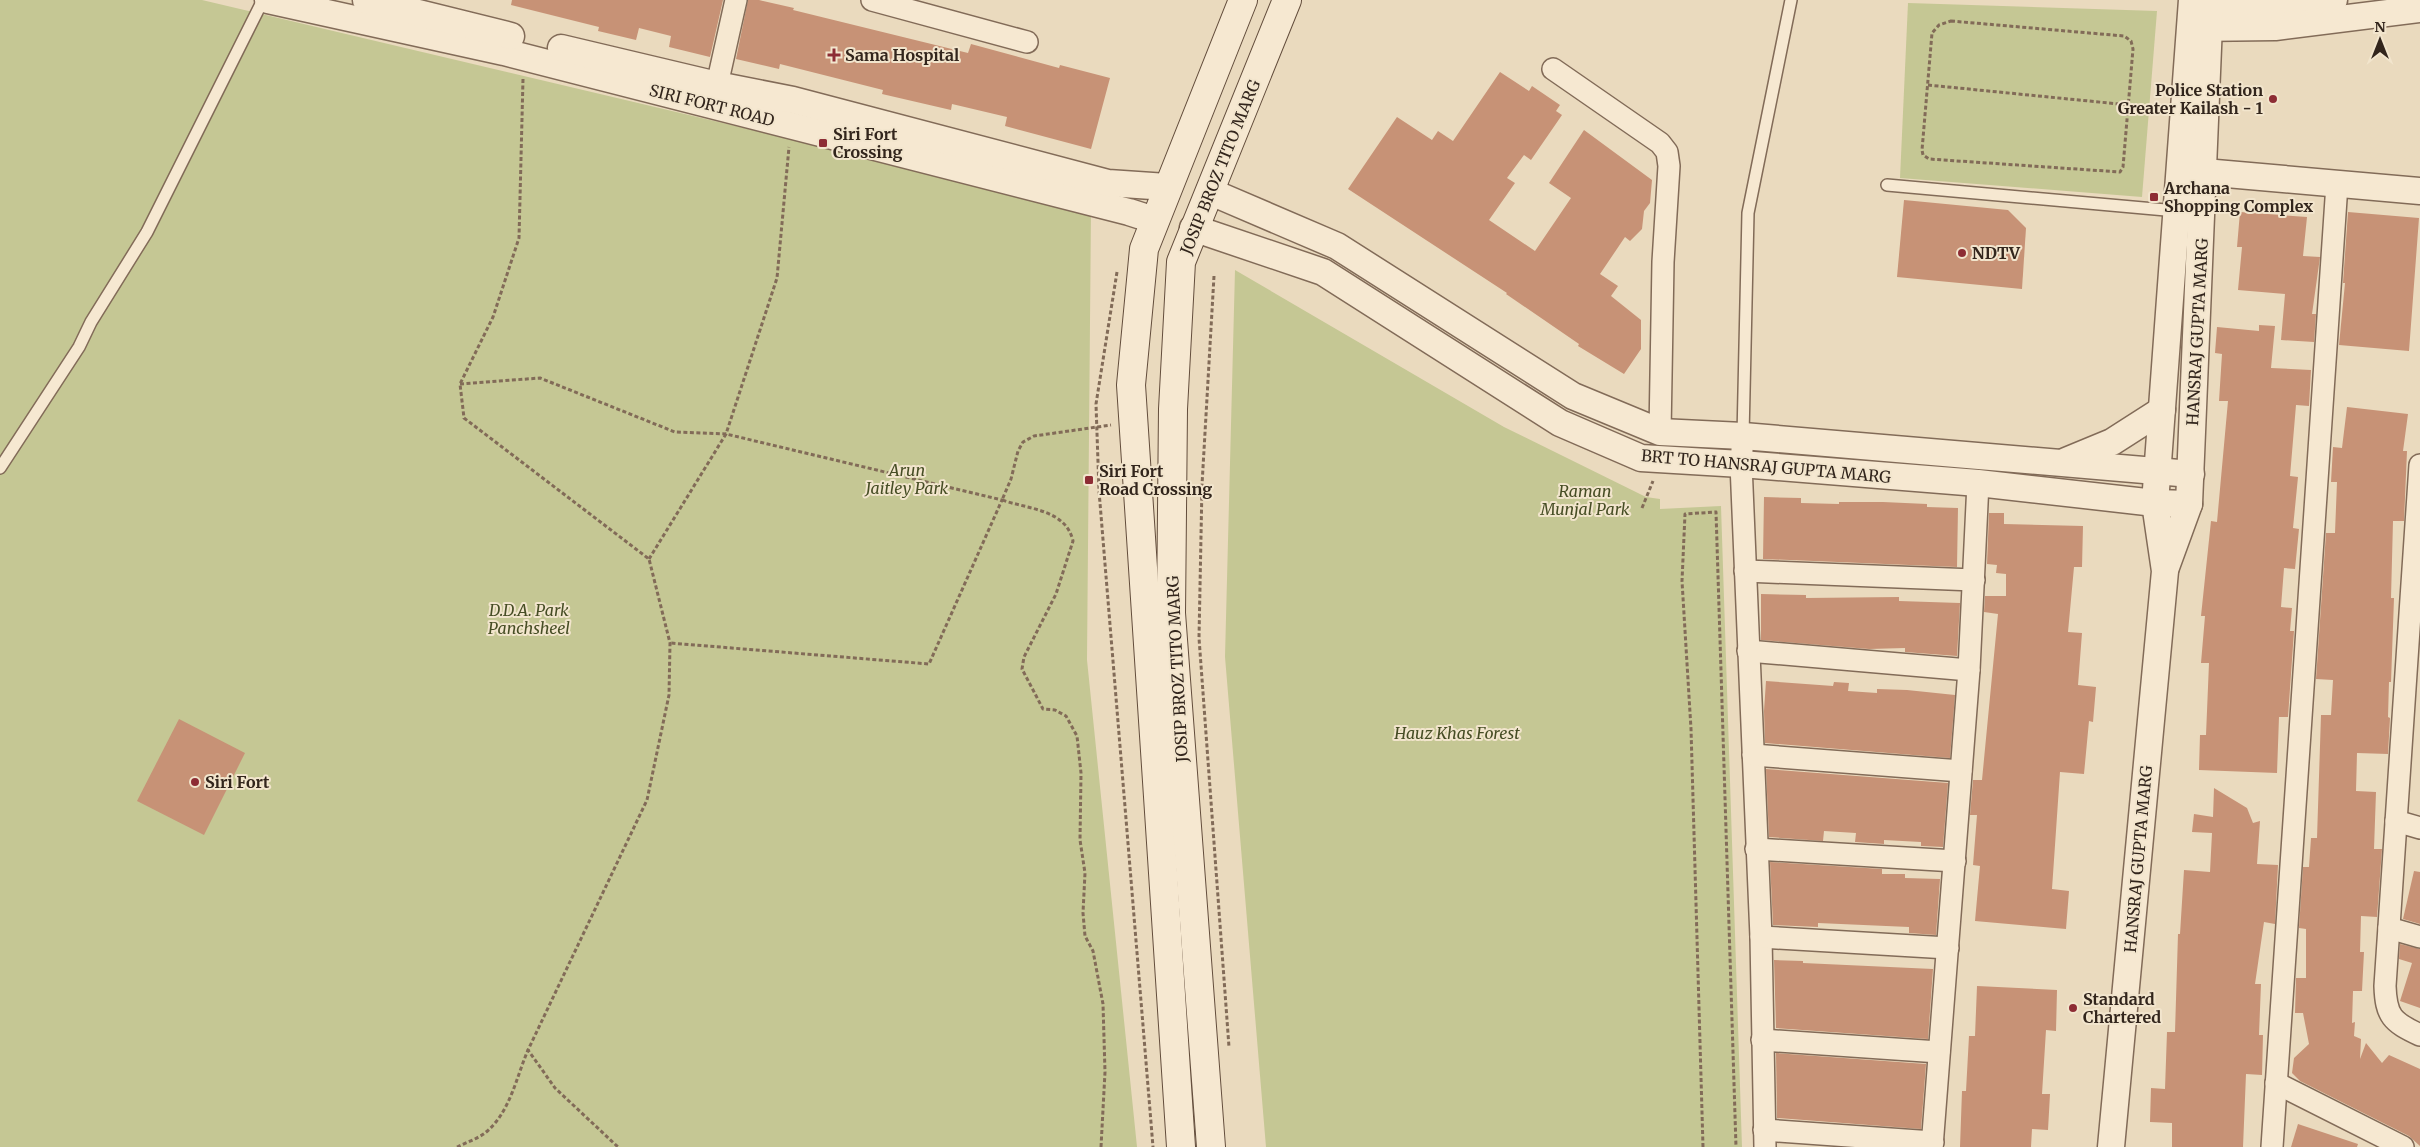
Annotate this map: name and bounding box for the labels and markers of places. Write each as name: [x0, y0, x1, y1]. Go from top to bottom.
place label: Sama Hospital: [845, 45, 959, 65]
marker: Sama Hospital: [827, 48, 841, 62]
place label: Police Station Greater Kailash - 1: [2118, 80, 2264, 118]
marker: Police Station Greater Kailash - 1: [2267, 93, 2279, 105]
place label: Siri Fort Crossing: [833, 124, 902, 162]
marker: Siri Fort Crossing: [817, 137, 829, 149]
place label: Archana Shopping Complex: [2163, 178, 2313, 216]
marker: Archana Shopping Complex: [2148, 191, 2160, 203]
place label: NDTV: [1972, 243, 2021, 263]
marker: NDTV: [1956, 247, 1968, 259]
place label: Siri Fort Road Crossing: [1099, 461, 1212, 499]
marker: Siri Fort Road Crossing: [1083, 474, 1095, 486]
place label: Siri Fort: [205, 772, 270, 792]
marker: Siri Fort: [189, 776, 201, 788]
place label: Standard Chartered: [2083, 989, 2161, 1027]
marker: Standard Chartered: [2067, 1002, 2079, 1014]

